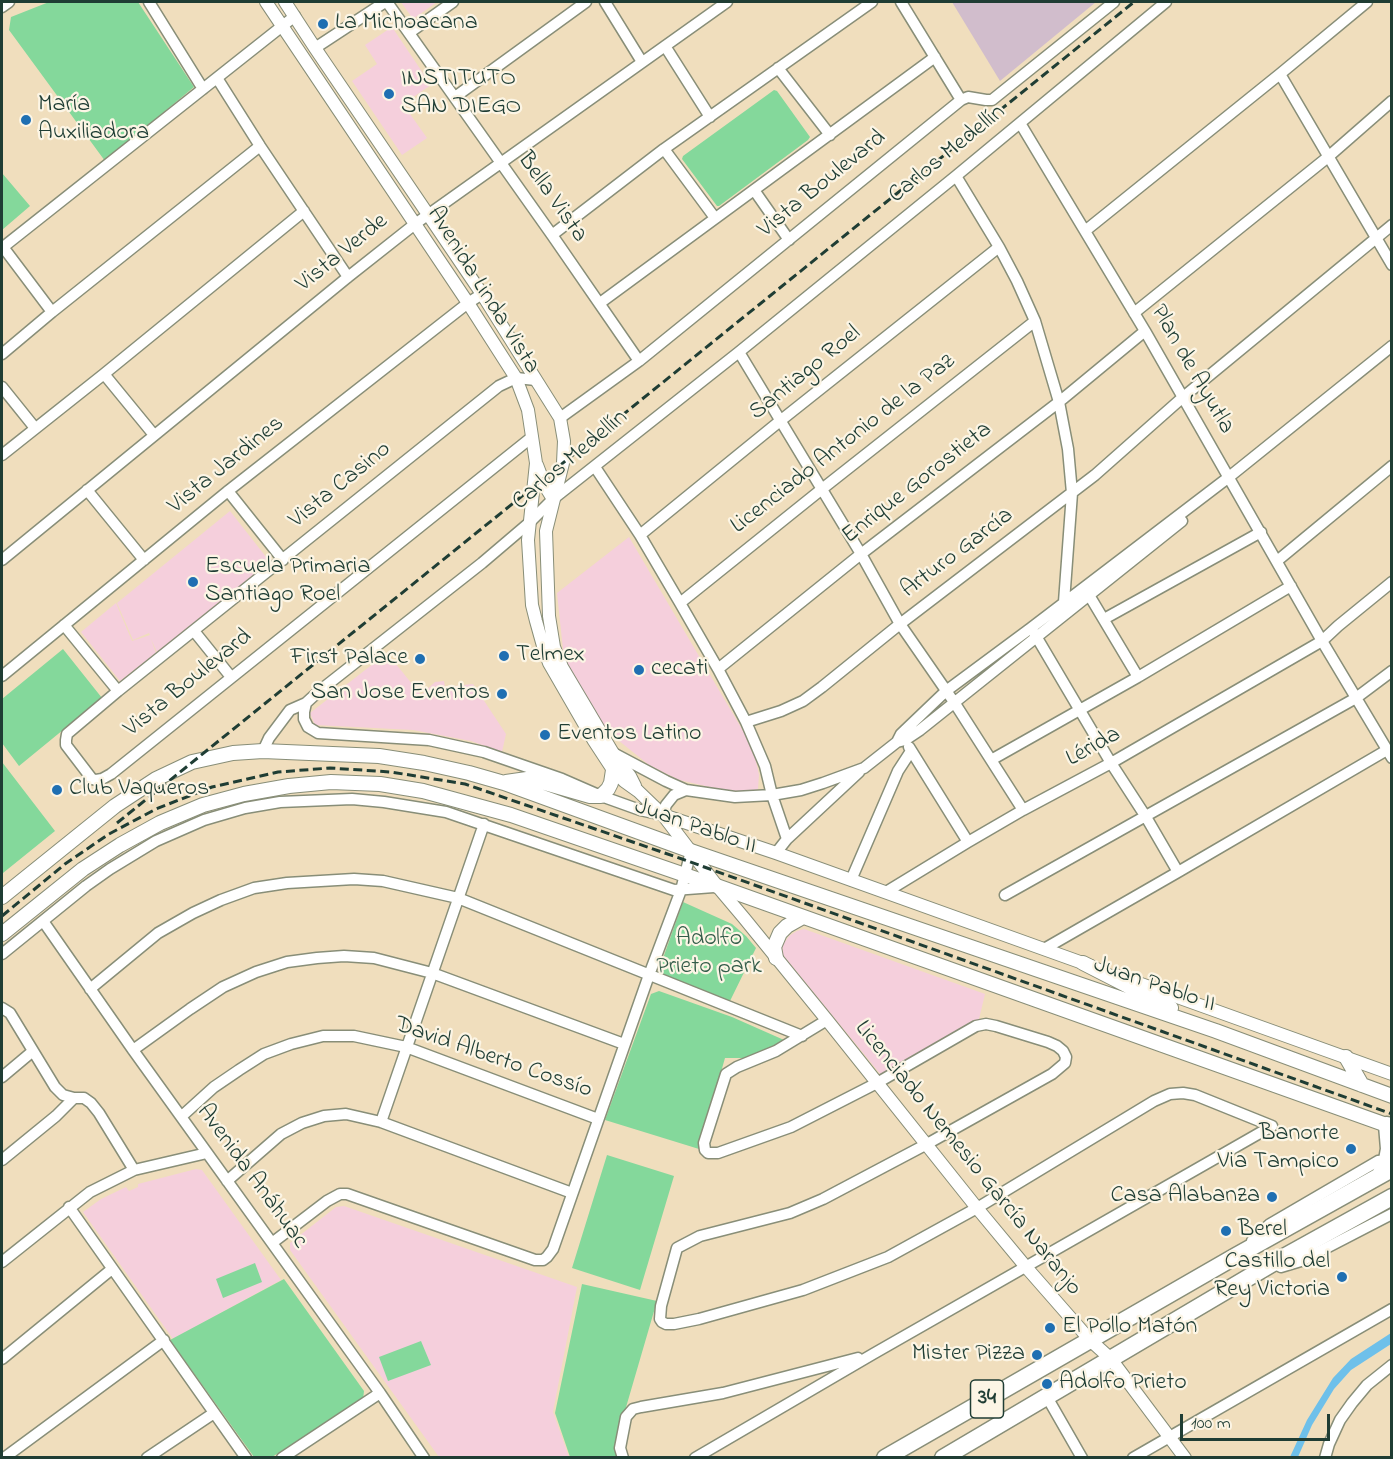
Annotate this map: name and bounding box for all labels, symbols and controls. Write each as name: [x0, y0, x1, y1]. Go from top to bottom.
place label: La Michoacana: [335, 10, 478, 38]
marker: La Michoacana: [316, 17, 330, 31]
place label: INSTITUTO SAN DIEGO: [401, 66, 521, 122]
marker: INSTITUTO SAN DIEGO: [382, 87, 396, 101]
place label: María Auxiliadora: [38, 92, 149, 148]
street label: Carlos Medellín: [884, 99, 1012, 211]
marker: María Auxiliadora: [19, 113, 33, 127]
street label: Vista Boulevard: [753, 125, 893, 245]
street label: Bella Vista: [509, 147, 593, 249]
street label: Avenida Linda Vista: [419, 202, 545, 380]
street label: Vista Verde: [291, 208, 395, 300]
street label: Plan de Ayutla: [1142, 300, 1240, 440]
street label: Santiago Roel: [744, 320, 868, 428]
street label: Licenciado Antonio de la Paz: [726, 348, 962, 542]
street label: Carlos Medellín: [507, 404, 635, 518]
street label: Vista Jardines: [163, 411, 291, 521]
street label: Enrique Gorostieta: [837, 417, 999, 551]
street label: Vista Casino: [284, 436, 398, 536]
street label: Arturo García: [896, 502, 1020, 606]
place label: Escuela Primaria Santiago Roel: [205, 554, 370, 610]
marker: Escuela Primaria Santiago Roel: [186, 575, 200, 589]
street label: Vista Boulevard: [119, 624, 259, 744]
place label: Telmex: [516, 642, 585, 670]
place label: First Palace: [291, 645, 408, 673]
marker: Telmex: [497, 649, 511, 663]
marker: First Palace: [413, 652, 427, 666]
place label: cecati: [651, 656, 708, 684]
marker: cecati: [632, 663, 646, 677]
place label: San Jose Eventos: [311, 680, 490, 708]
marker: San Jose Eventos: [495, 687, 509, 701]
place label: Eventos Latino: [557, 721, 701, 749]
street label: Lérida: [1062, 721, 1126, 775]
marker: Eventos Latino: [538, 728, 552, 742]
place label: Club Vaqueros: [69, 776, 209, 804]
marker: Club Vaqueros: [50, 783, 64, 797]
street label: Juan Pablo II: [630, 794, 760, 862]
park label: Adolfo Prieto park: [656, 926, 762, 982]
street label: Juan Pablo II: [1089, 952, 1219, 1020]
street label: David Alberto Cossío: [391, 1012, 595, 1106]
street label: Licenciado Nemesio García Naranjo: [847, 1016, 1087, 1302]
street label: Avenida Anáhuac: [189, 1099, 313, 1255]
place label: Banorte Via Tampico: [1217, 1121, 1339, 1177]
marker: Banorte Via Tampico: [1344, 1142, 1358, 1156]
place label: Casa Alabanza: [1110, 1183, 1260, 1211]
marker: Casa Alabanza: [1265, 1190, 1279, 1204]
place label: Berel: [1238, 1217, 1287, 1245]
marker: Berel: [1219, 1224, 1233, 1238]
place label: Castillo del Rey Victoria: [1214, 1249, 1330, 1305]
marker: Castillo del Rey Victoria: [1335, 1270, 1349, 1284]
place label: El Pollo Matón: [1062, 1314, 1197, 1342]
marker: El Pollo Matón: [1043, 1321, 1057, 1335]
place label: Mister Pizza: [912, 1341, 1025, 1369]
marker: Mister Pizza: [1030, 1348, 1044, 1362]
place label: Adolfo Prieto: [1059, 1370, 1187, 1398]
marker: Adolfo Prieto: [1040, 1377, 1054, 1391]
road number: 34: [970, 1380, 1004, 1418]
scale bar: [1183, 1402, 1333, 1440]
text: 100 m: [1191, 1411, 1231, 1437]

